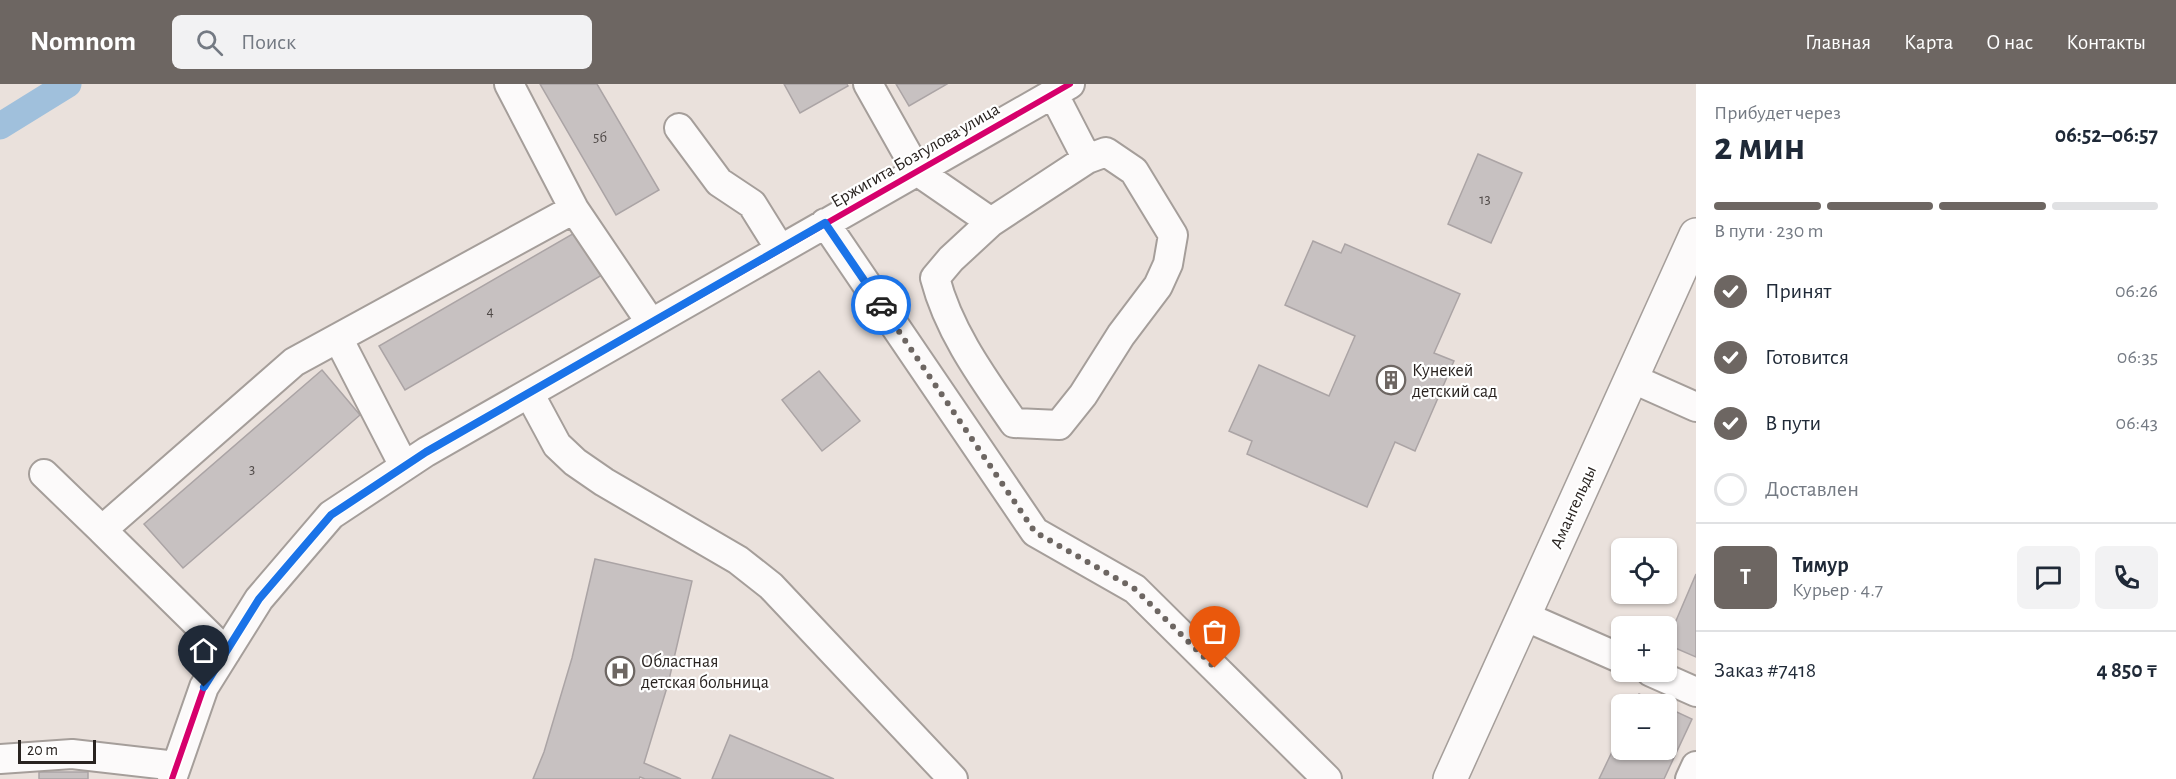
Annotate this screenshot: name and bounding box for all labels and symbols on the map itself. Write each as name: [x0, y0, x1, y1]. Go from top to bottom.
street label: Ержигита Бозгулова улица: [828, 100, 1003, 211]
house number: 5б: [593, 130, 607, 145]
house number: 13: [1479, 192, 1491, 207]
courier: [851, 275, 911, 335]
house number: 4: [486, 304, 494, 319]
place label: Кунекей детский сад: [1412, 362, 1497, 401]
building icon: Кунекей детский сад: [1375, 364, 1407, 396]
house number: 3: [249, 462, 255, 477]
street label: Амангельды: [1548, 463, 1600, 552]
pin: [1189, 606, 1240, 668]
pin: [178, 625, 229, 687]
place label: Областная детская больница: [641, 652, 769, 692]
hospital icon: Областная детская больница: [604, 655, 636, 687]
scale bar: [18, 737, 96, 764]

